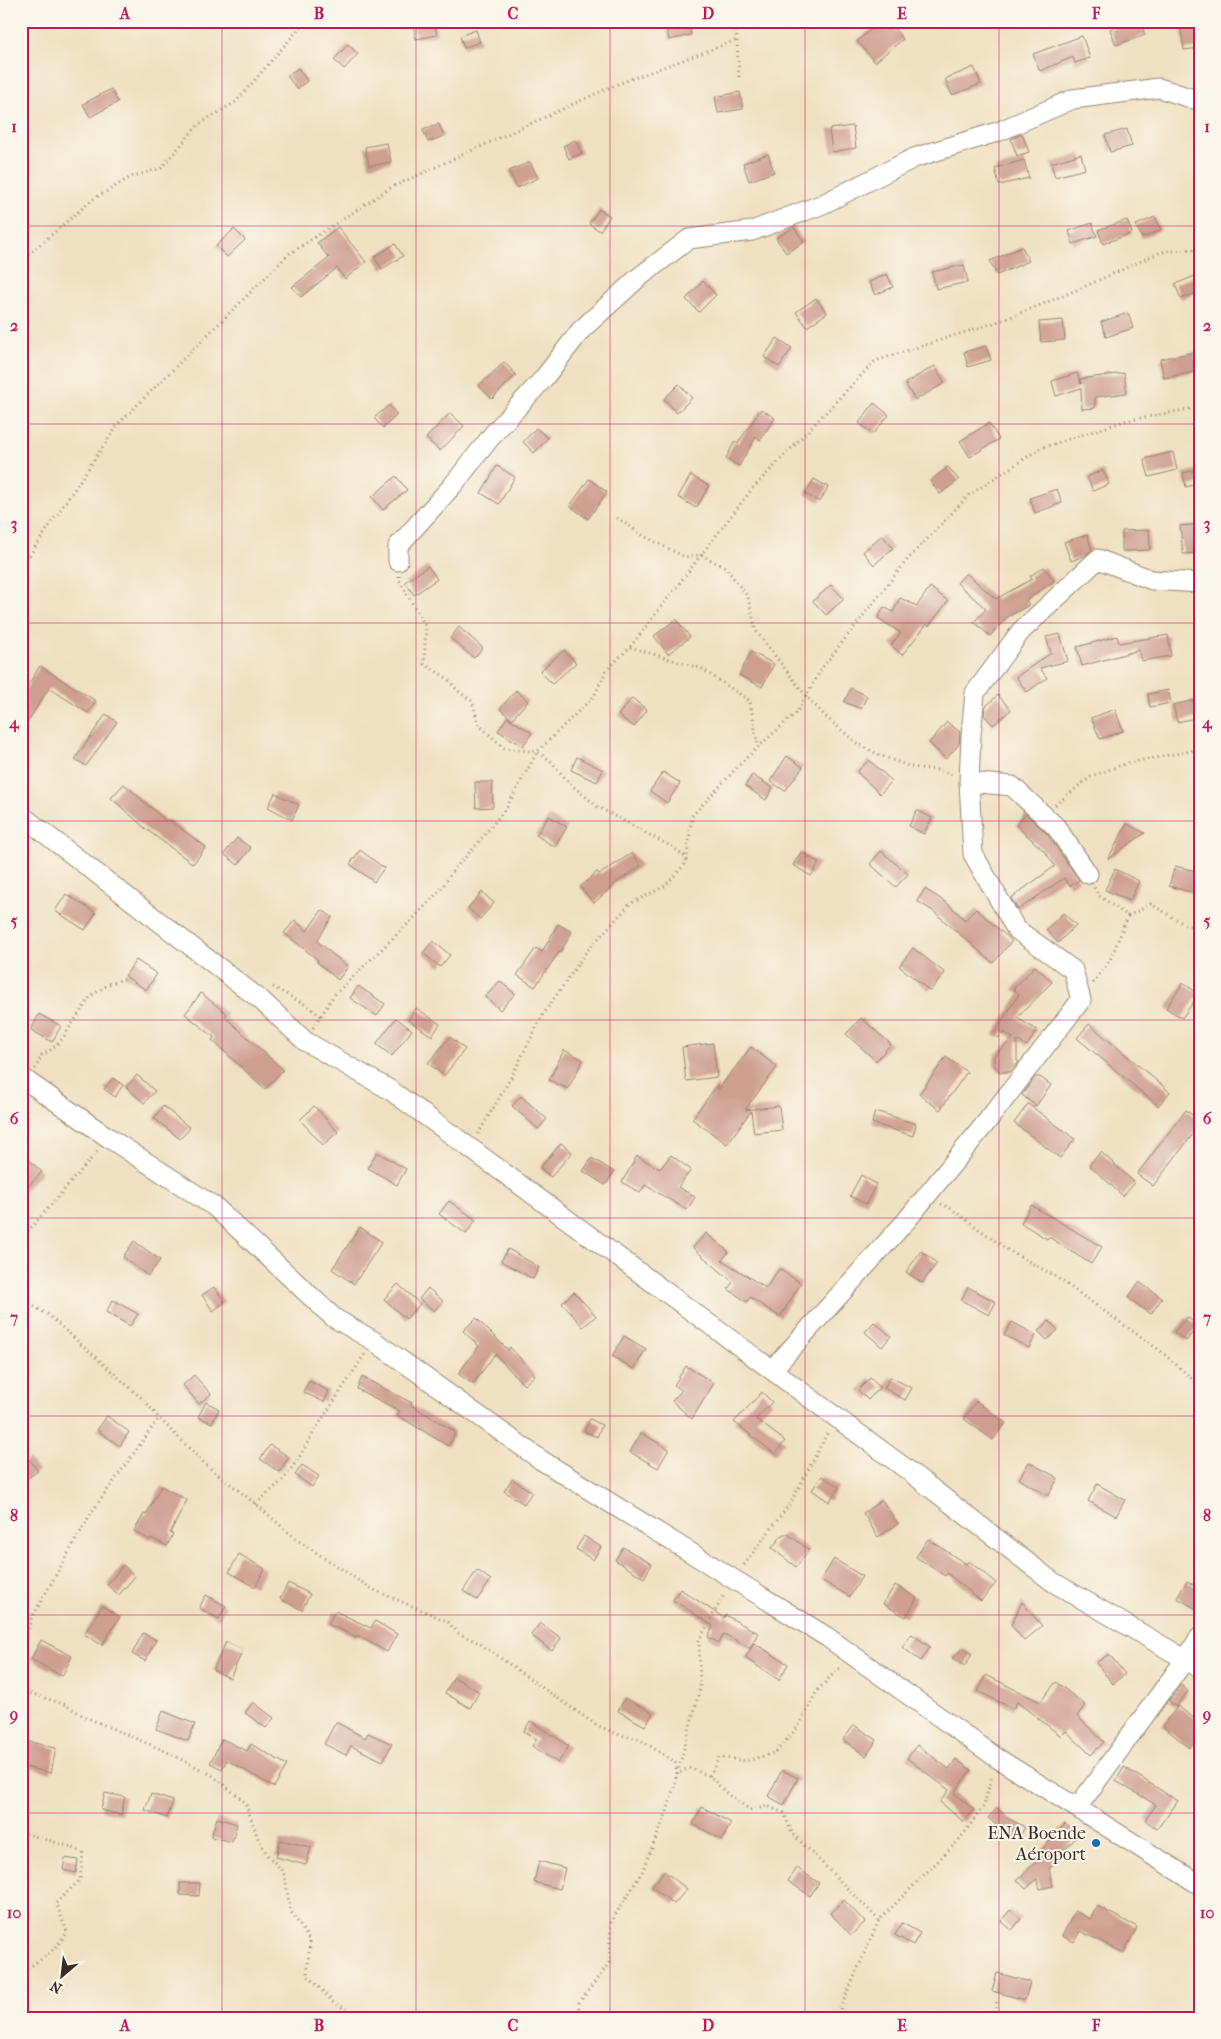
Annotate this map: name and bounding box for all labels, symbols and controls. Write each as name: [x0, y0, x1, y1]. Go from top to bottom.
text: A: [119, 4, 131, 23]
text: B: [314, 4, 324, 23]
text: C: [508, 4, 519, 23]
text: D: [702, 4, 714, 23]
text: E: [897, 4, 907, 23]
text: F: [1091, 4, 1101, 23]
text: 1: [11, 117, 17, 136]
text: 1: [1204, 117, 1210, 136]
text: 2: [10, 316, 18, 335]
text: 2: [1203, 316, 1211, 335]
text: 3: [11, 514, 17, 534]
text: 3: [1204, 514, 1210, 534]
text: 4: [8, 713, 20, 733]
text: 4: [1201, 713, 1213, 733]
text: 5: [11, 911, 18, 930]
text: 5: [1204, 911, 1211, 930]
text: 6: [10, 1109, 19, 1128]
text: 6: [1203, 1109, 1212, 1128]
text: 7: [9, 1308, 18, 1327]
text: 7: [1202, 1308, 1211, 1327]
text: 8: [10, 1506, 18, 1525]
text: 8: [1203, 1506, 1211, 1525]
text: 9: [9, 1705, 18, 1725]
text: 9: [1202, 1705, 1211, 1725]
place label: ENA Boende Aéroport: [987, 1823, 1087, 1865]
marker: ENA Boende Aéroport: [1090, 1837, 1102, 1849]
text: 10: [7, 1903, 21, 1922]
text: 10: [1200, 1903, 1214, 1922]
north arrow: [38, 1952, 88, 2002]
text: N: [47, 1977, 65, 1997]
text: A: [119, 2016, 131, 2035]
text: B: [314, 2016, 324, 2035]
text: C: [508, 2016, 519, 2035]
text: D: [702, 2016, 714, 2035]
text: E: [897, 2016, 907, 2035]
text: F: [1091, 2016, 1101, 2035]

